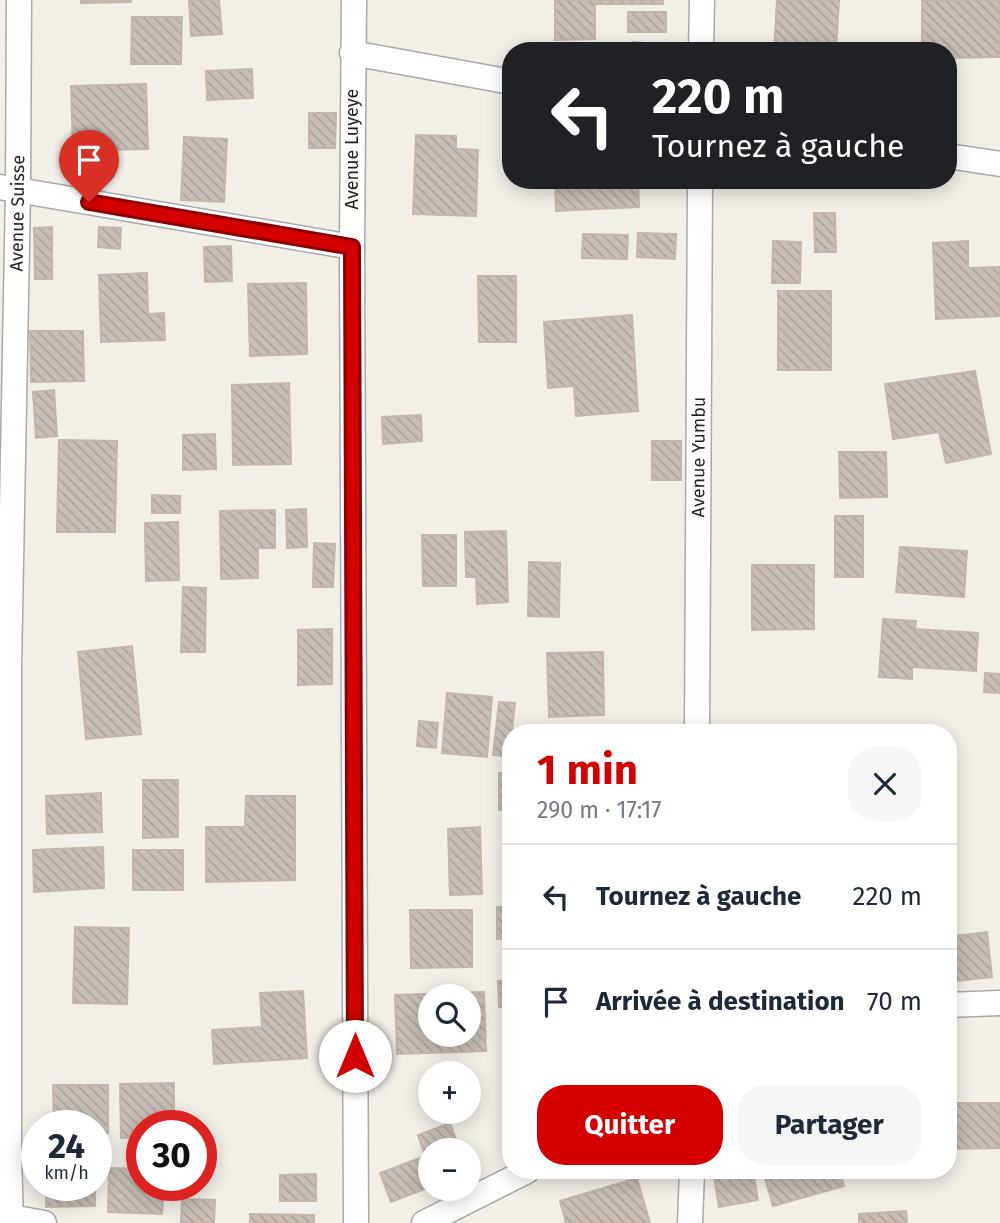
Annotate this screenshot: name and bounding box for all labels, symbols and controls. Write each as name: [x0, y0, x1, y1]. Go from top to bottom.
text: 220 m: [652, 67, 784, 126]
icon: left: [537, 70, 628, 161]
street label: Avenue Luyeye: [341, 89, 363, 209]
text: Tournez à gauche: [652, 127, 904, 165]
pin: [59, 130, 119, 202]
icon: arrive: [70, 141, 108, 179]
street label: Avenue Suisse: [5, 155, 29, 272]
street label: Avenue Yumbu: [687, 397, 710, 517]
text: 1 min: [537, 745, 638, 795]
button: close: [848, 747, 922, 821]
text: 290 m · 17:17: [537, 796, 662, 824]
icon: left: [537, 878, 575, 916]
text: Tournez à gauche: [596, 881, 801, 912]
text: 220 m: [853, 881, 922, 912]
icon: arrive: [537, 983, 575, 1021]
map controls: [418, 984, 481, 1201]
button: search: [418, 984, 481, 1047]
text: Arrivée à destination: [596, 986, 845, 1017]
text: 70 m: [867, 986, 922, 1017]
position arrow: [318, 1019, 392, 1093]
button: +: [418, 1061, 481, 1124]
button: Quitter: [537, 1085, 723, 1165]
button: Partager: [737, 1085, 922, 1165]
speed limit sign: 30: [126, 1110, 217, 1201]
text: 24: [48, 1125, 85, 1167]
button: −: [418, 1138, 481, 1201]
text: km/h: [44, 1162, 89, 1184]

